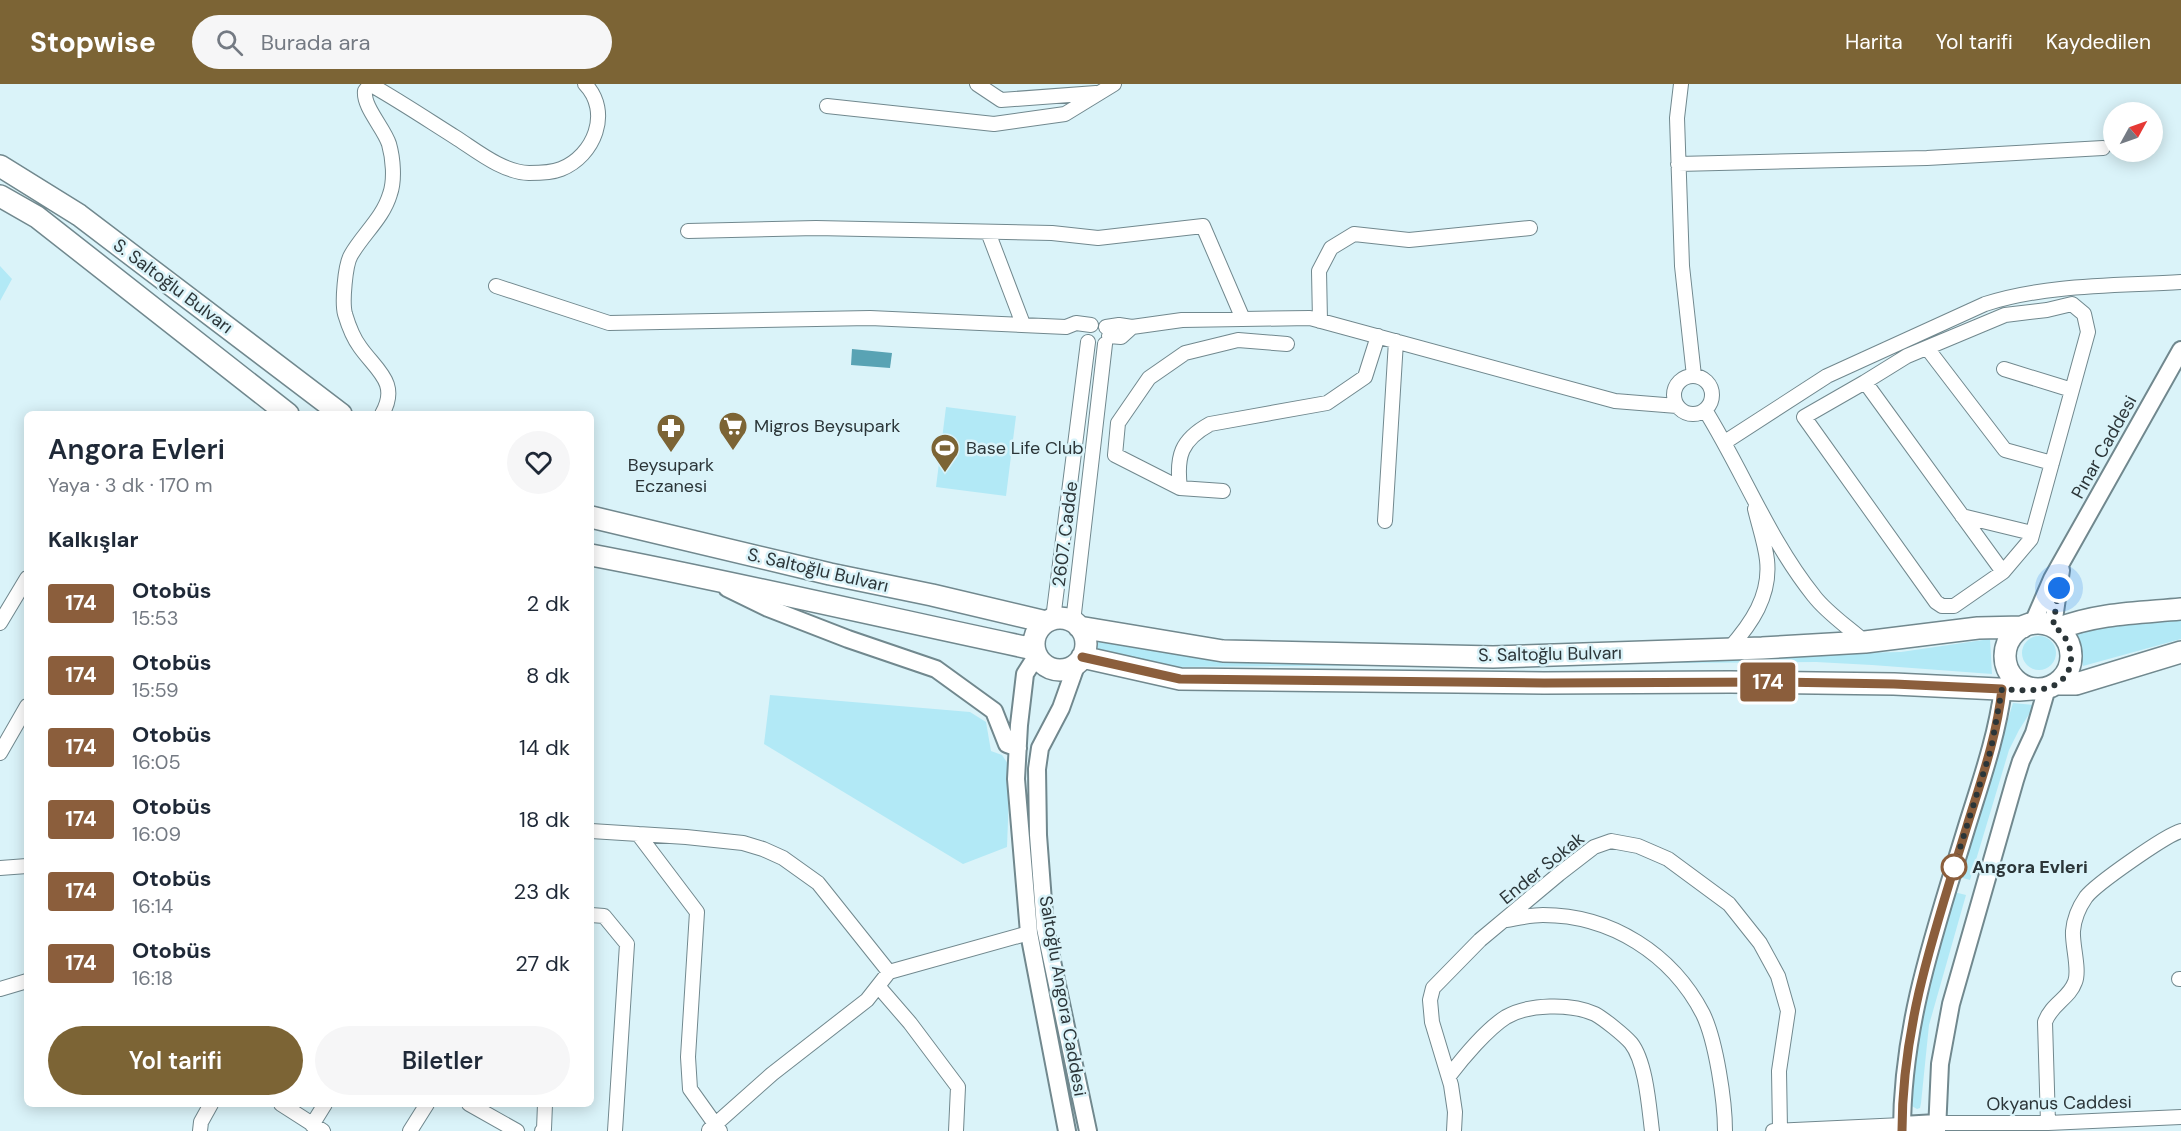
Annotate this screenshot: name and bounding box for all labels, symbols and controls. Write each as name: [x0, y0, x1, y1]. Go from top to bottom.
search box: [192, 15, 612, 69]
text: Stopwise: [30, 24, 156, 61]
icon: search: [213, 26, 246, 59]
text: Burada ara: [261, 28, 370, 57]
text: Harita: [1845, 28, 1903, 56]
text: Yol tarifi: [1936, 28, 2013, 56]
text: Kaydedilen: [2046, 28, 2151, 56]
north arrow: [2103, 102, 2163, 162]
map controls: [2103, 102, 2163, 162]
street label: S. Saltoğlu Bulvarı: [108, 233, 238, 339]
street label: Pınar Caddesi: [2066, 391, 2142, 503]
supermarket icon: Migros Beysupark: [717, 410, 749, 452]
pharmacy icon: Beysupark Eczanesi: [655, 412, 687, 454]
place label: Migros Beysupark: [754, 414, 900, 438]
text: Angora Evleri: [48, 431, 225, 468]
button: heart: [507, 431, 570, 494]
sports icon: Base Life Club: [929, 432, 961, 474]
place label: Base Life Club: [966, 436, 1083, 460]
place label: Beysupark Eczanesi: [628, 453, 714, 498]
text: Yaya · 3 dk · 170 m: [48, 472, 213, 498]
street label: 2607. Cadde: [1047, 480, 1083, 588]
text: Kalkışlar: [48, 525, 138, 554]
street label: S. Saltoğlu Bulvarı: [745, 542, 891, 598]
your location: [2044, 573, 2074, 603]
text: Otobüs: [132, 576, 212, 605]
text: 174: [65, 589, 97, 617]
text: 2 dk: [527, 589, 570, 618]
text: 15:53: [132, 605, 179, 631]
street label: S. Saltoğlu Bulvarı: [1478, 641, 1622, 667]
text: Otobüs: [132, 648, 212, 677]
text: 174: [65, 661, 97, 689]
text: 8 dk: [526, 661, 570, 690]
line badge: 174: [1734, 662, 1802, 702]
text: 174: [1752, 668, 1784, 696]
text: 15:59: [132, 677, 179, 703]
text: Otobüs: [132, 720, 212, 749]
text: 174: [65, 733, 97, 761]
text: 14 dk: [519, 733, 570, 762]
text: 16:05: [132, 749, 181, 775]
text: Otobüs: [132, 792, 212, 821]
text: 174: [65, 805, 97, 833]
text: 18 dk: [519, 805, 570, 834]
text: 16:09: [132, 821, 181, 847]
street label: Ender Sokak: [1495, 826, 1589, 910]
marker: Angora Evleri: [1941, 854, 1967, 880]
place label: Angora Evleri: [1972, 855, 2088, 879]
text: Otobüs: [132, 864, 212, 893]
text: 174: [65, 877, 97, 905]
text: 23 dk: [514, 877, 570, 906]
text: 16:14: [132, 893, 173, 919]
street label: Saltoğlu Angora Caddesi: [1034, 894, 1092, 1098]
text: Otobüs: [132, 936, 212, 965]
text: 174: [65, 949, 97, 977]
text: 27 dk: [515, 949, 570, 978]
text: 16:18: [132, 965, 173, 991]
button: Yol tarifi: [48, 1026, 303, 1095]
button: Biletler: [315, 1026, 570, 1095]
street label: Okyanus Caddesi: [1986, 1090, 2132, 1116]

